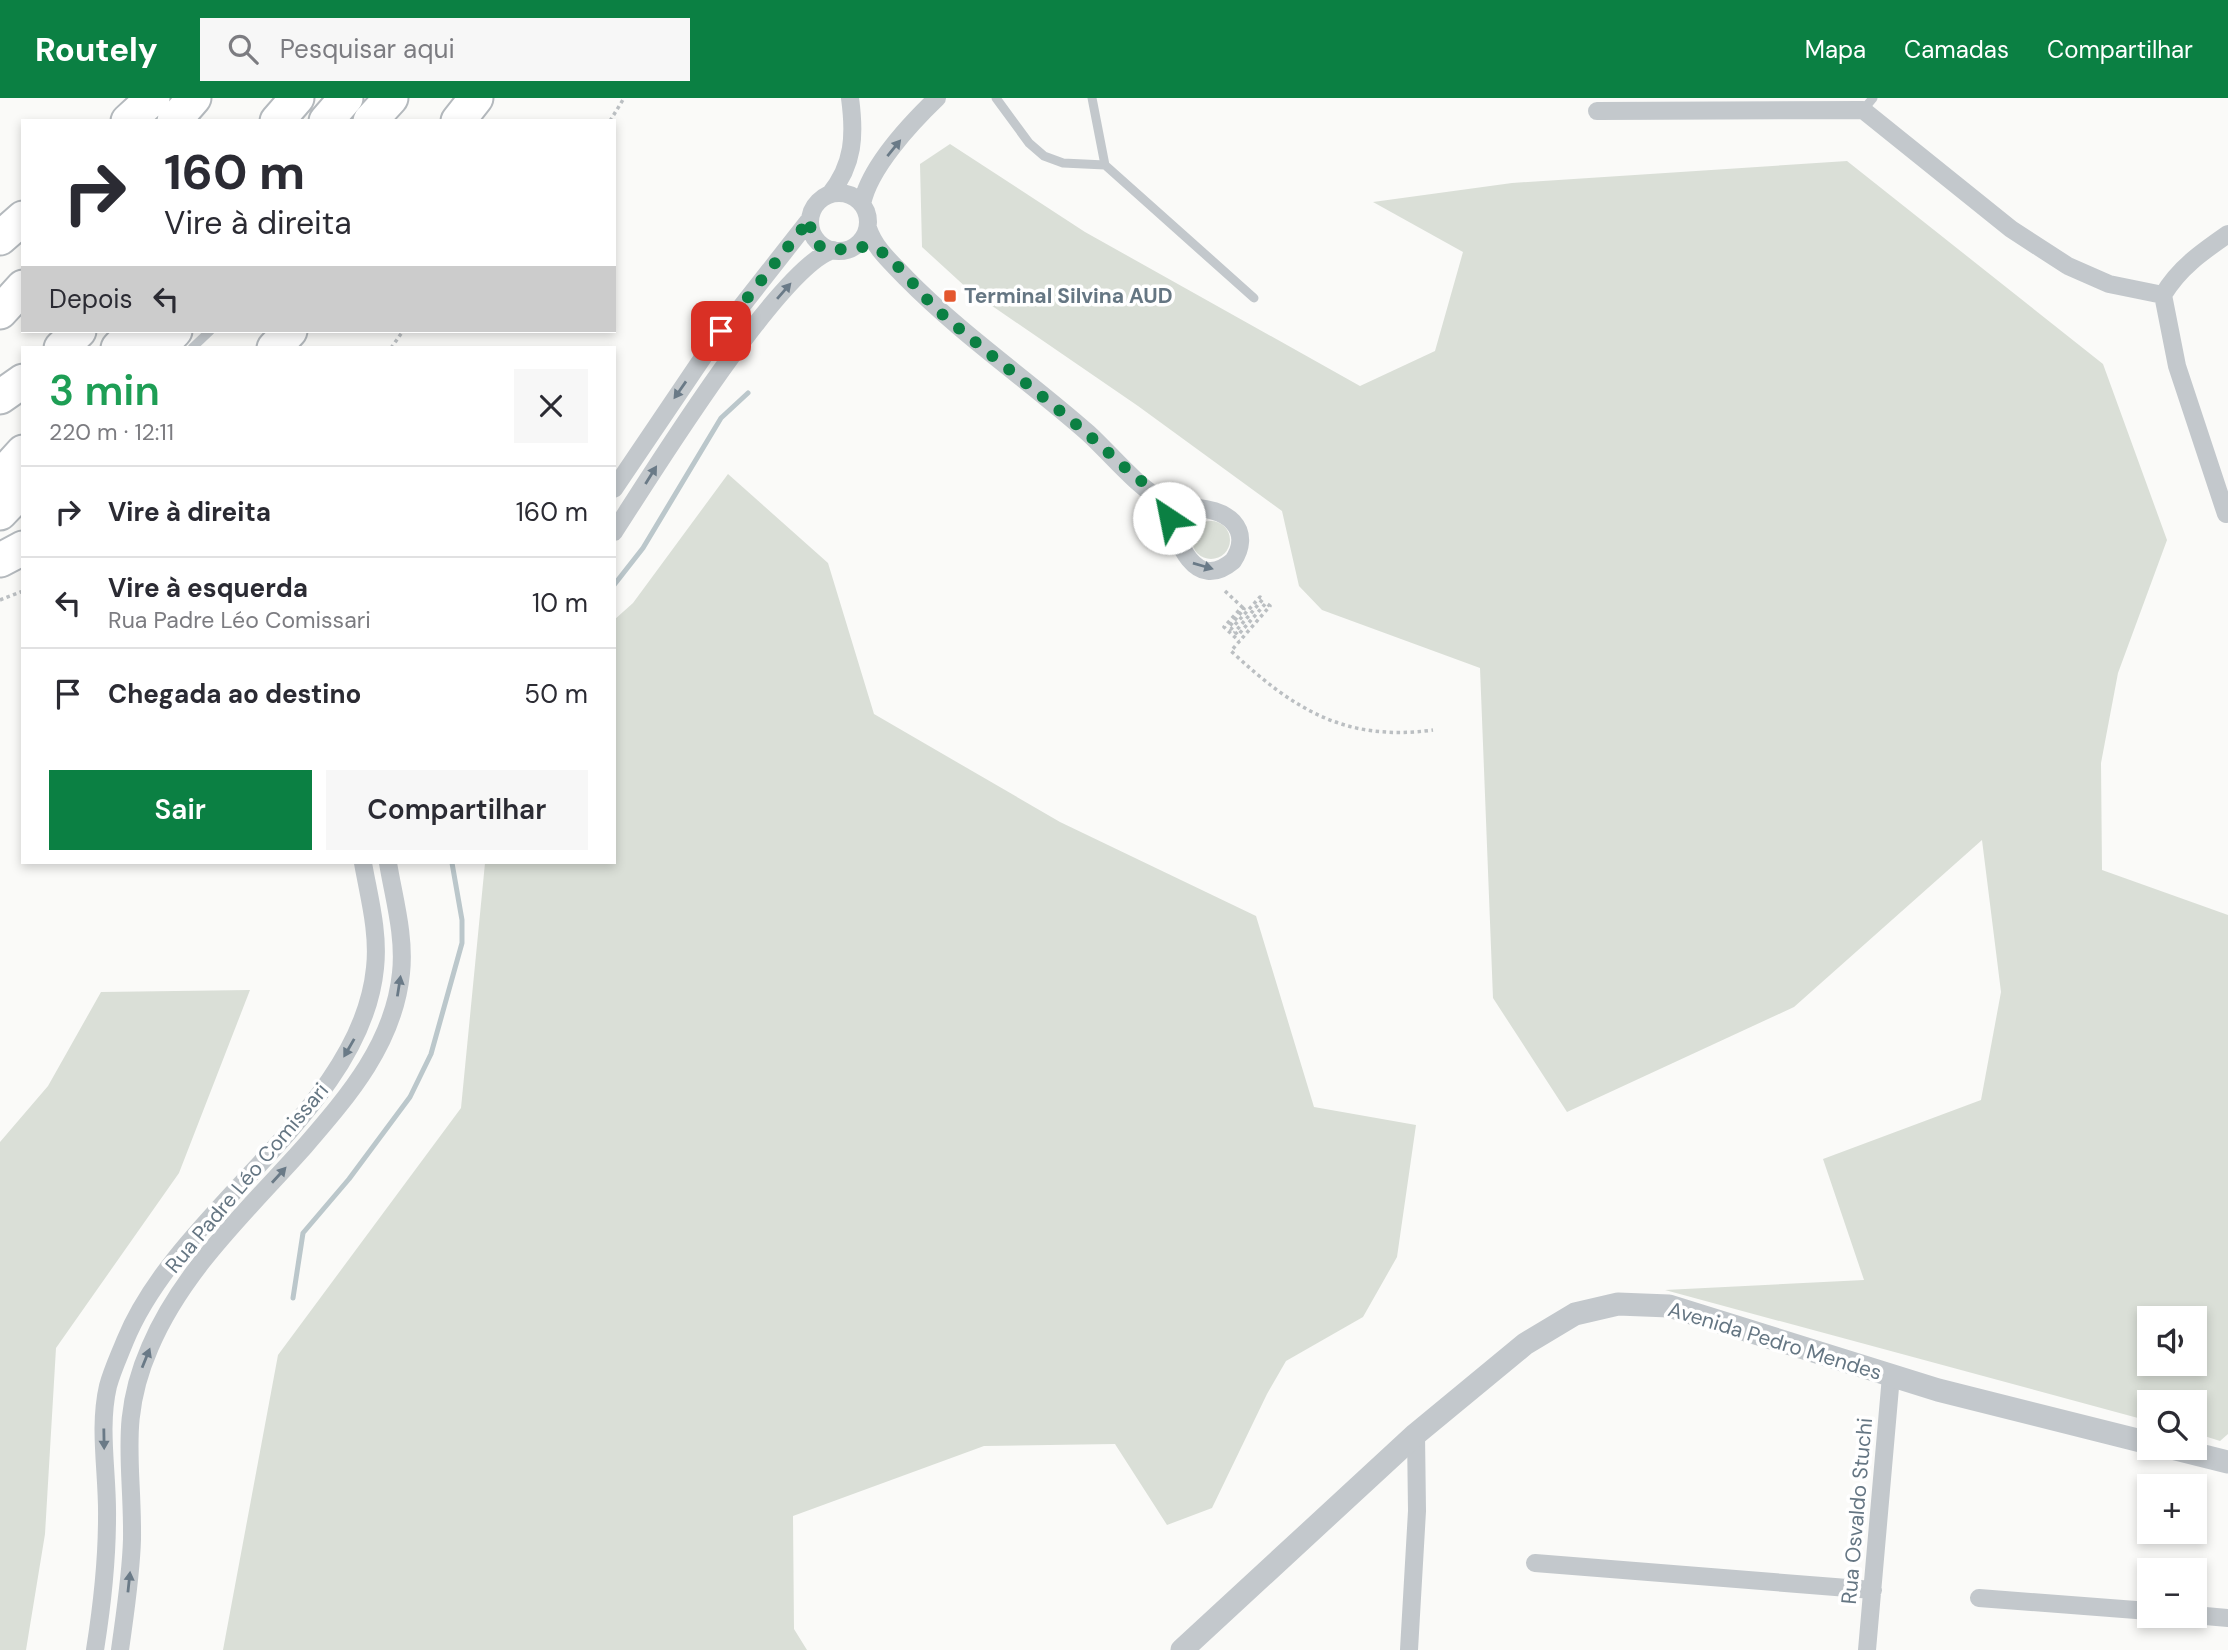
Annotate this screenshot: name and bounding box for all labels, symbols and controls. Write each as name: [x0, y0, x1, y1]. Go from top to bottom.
search box: [200, 18, 690, 81]
text: Routely: [35, 28, 158, 71]
icon: search: [224, 30, 262, 68]
text: Pesquisar aqui: [280, 32, 455, 66]
text: Mapa: [1805, 34, 1866, 65]
text: Camadas: [1904, 34, 2009, 65]
text: Compartilhar: [2047, 34, 2193, 65]
one-way arrow: [886, 139, 901, 156]
text: 160 m: [164, 140, 305, 204]
icon: right: [49, 147, 140, 238]
text: Vire à direita: [164, 202, 352, 244]
icon: left: [147, 280, 185, 318]
text: Depois: [49, 282, 133, 316]
one-way arrow: [776, 282, 791, 299]
place label: Terminal Silvina AUD: [964, 282, 1173, 310]
marker: Terminal Silvina AUD: [942, 288, 958, 304]
pin: [691, 301, 751, 361]
icon: arrive: [702, 312, 740, 350]
text: 3 min: [49, 363, 160, 418]
button: close: [514, 369, 588, 443]
one-way arrow: [673, 381, 687, 399]
text: 220 m · 12:11: [49, 417, 174, 447]
one-way arrow: [645, 465, 658, 485]
position arrow: [1132, 481, 1206, 555]
icon: right: [49, 493, 87, 531]
text: Vire à direita: [108, 495, 271, 529]
text: 160 m: [516, 495, 588, 529]
one-way arrow: [1192, 561, 1214, 572]
text: Vire à esquerda: [108, 571, 308, 605]
icon: left: [49, 584, 87, 622]
text: 10 m: [532, 586, 588, 620]
text: Rua Padre Léo Comissari: [108, 605, 371, 635]
icon: arrive: [49, 675, 87, 713]
text: Chegada ao destino: [108, 677, 361, 711]
text: 50 m: [524, 677, 588, 711]
button: Sair: [49, 770, 312, 850]
button: Compartilhar: [326, 770, 588, 850]
one-way arrow: [394, 975, 405, 997]
one-way arrow: [343, 1038, 355, 1057]
street label: Rua Padre Léo Comissari: [159, 1077, 335, 1279]
one-way arrow: [271, 1166, 287, 1184]
street label: Avenida Pedro Mendes: [1665, 1295, 1885, 1387]
map controls: [2137, 1306, 2207, 1628]
button: sound: [2137, 1306, 2207, 1376]
one-way arrow: [140, 1347, 151, 1368]
button: search: [2137, 1390, 2207, 1460]
street label: Rua Osvaldo Stuchi: [1835, 1417, 1879, 1605]
one-way arrow: [98, 1428, 110, 1450]
button: +: [2137, 1474, 2207, 1544]
button: −: [2137, 1558, 2207, 1628]
one-way arrow: [123, 1571, 134, 1593]

